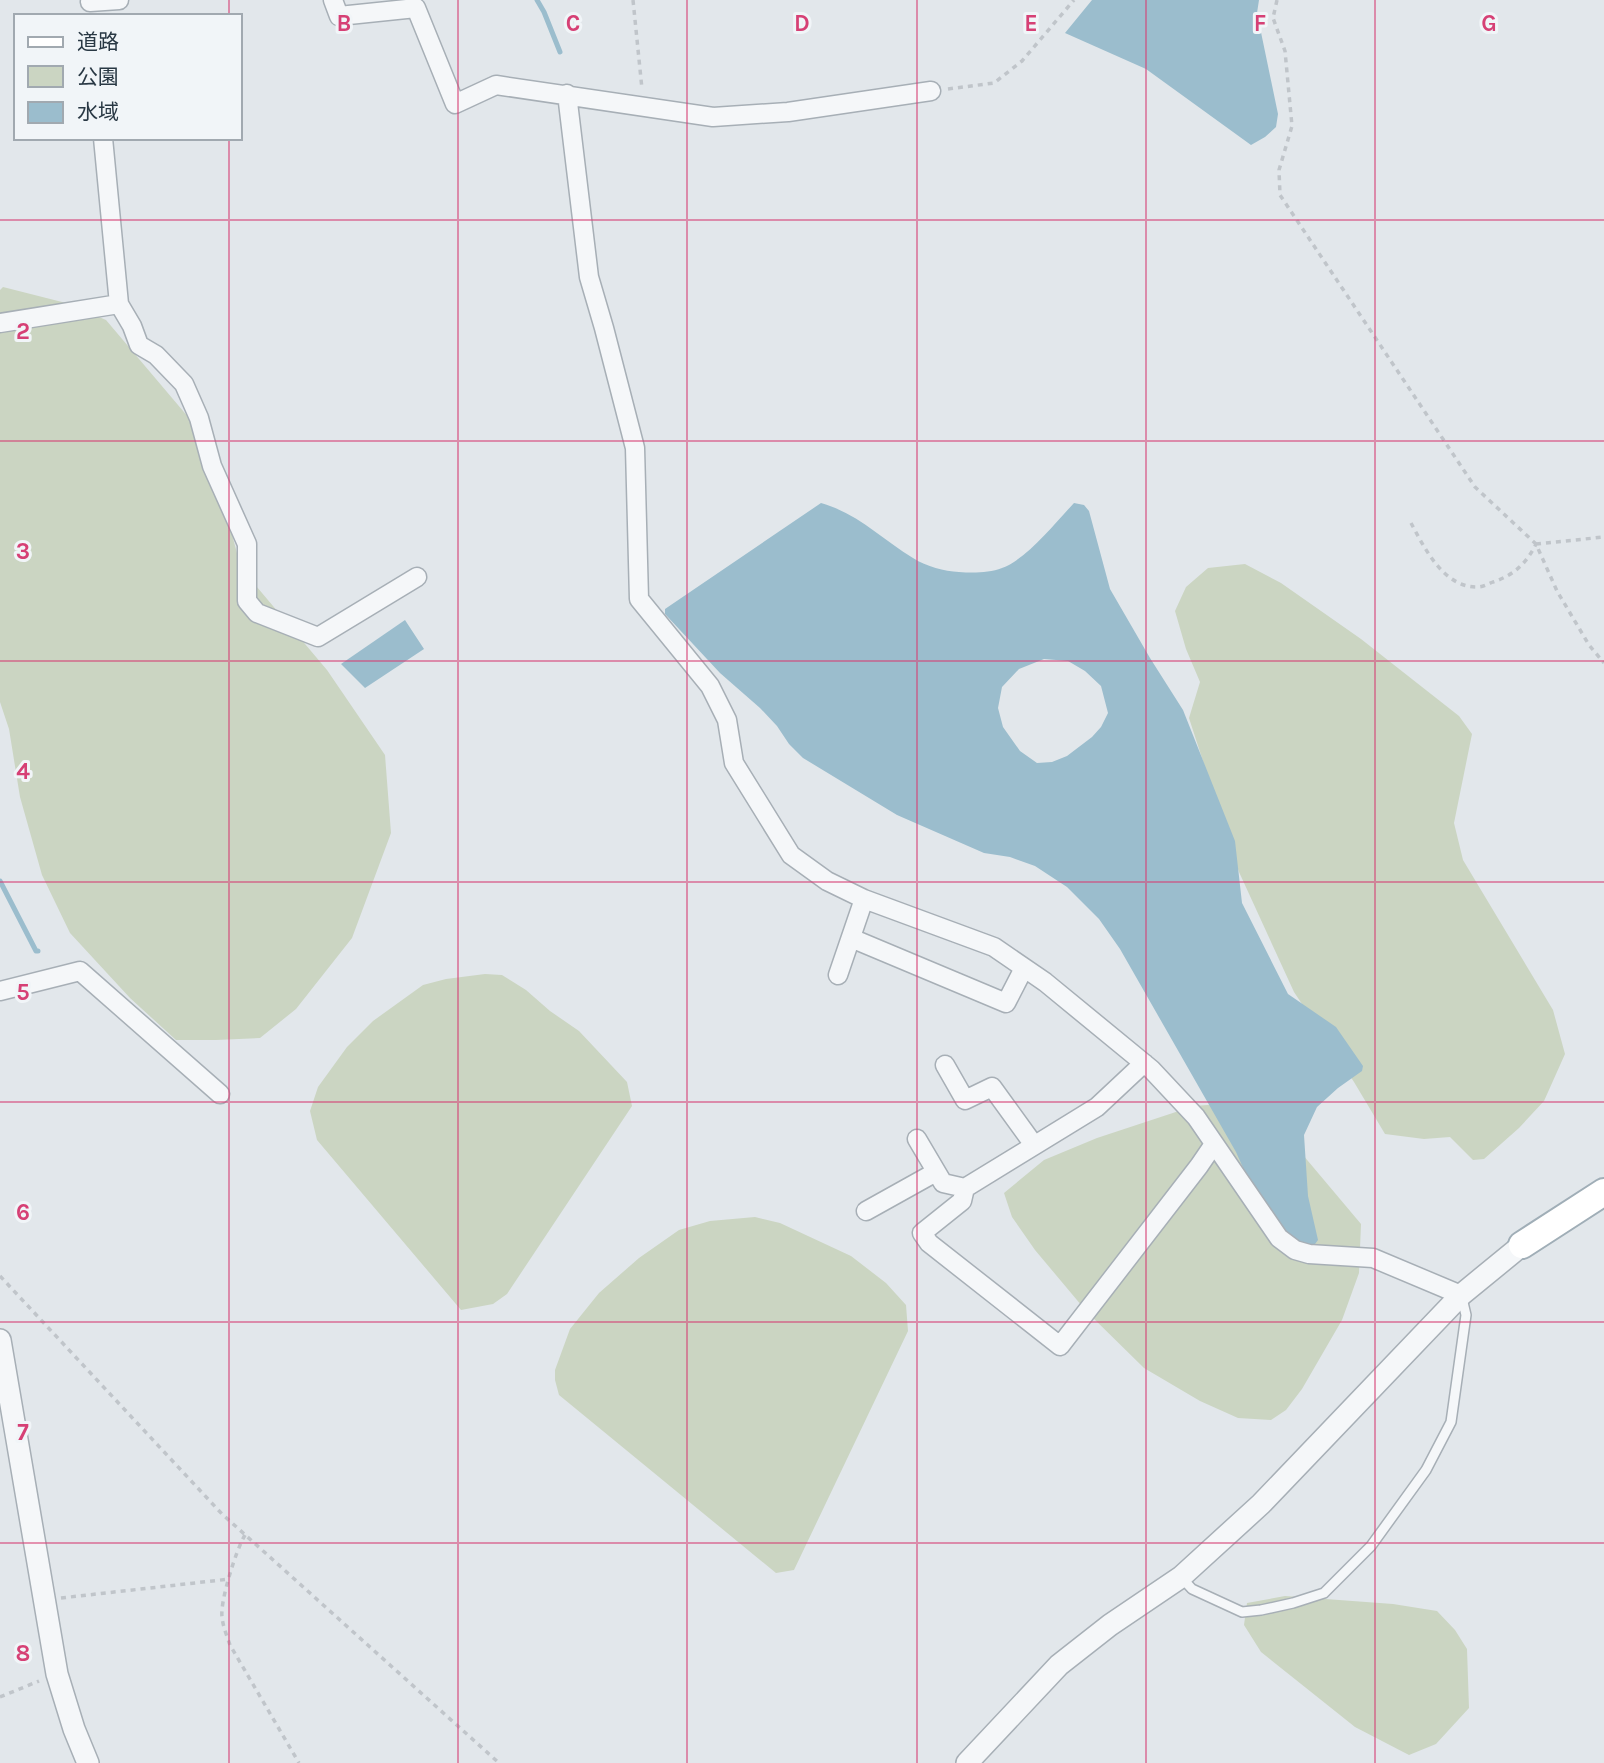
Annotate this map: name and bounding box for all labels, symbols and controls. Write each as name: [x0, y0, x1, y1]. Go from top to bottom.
text: B: [337, 10, 351, 37]
text: C: [566, 10, 580, 37]
text: D: [794, 10, 810, 37]
text: E: [1024, 10, 1038, 37]
text: F: [1254, 10, 1266, 37]
text: G: [1481, 10, 1497, 37]
legend: [14, 14, 242, 140]
text: 道路: [77, 30, 119, 54]
text: 公園: [77, 65, 119, 89]
text: 水域: [77, 100, 119, 124]
text: 2: [16, 318, 30, 345]
text: 3: [16, 538, 30, 565]
text: 4: [16, 758, 30, 785]
text: 5: [16, 979, 30, 1006]
text: 6: [16, 1199, 30, 1226]
text: 7: [17, 1419, 29, 1446]
text: 8: [16, 1640, 30, 1667]

